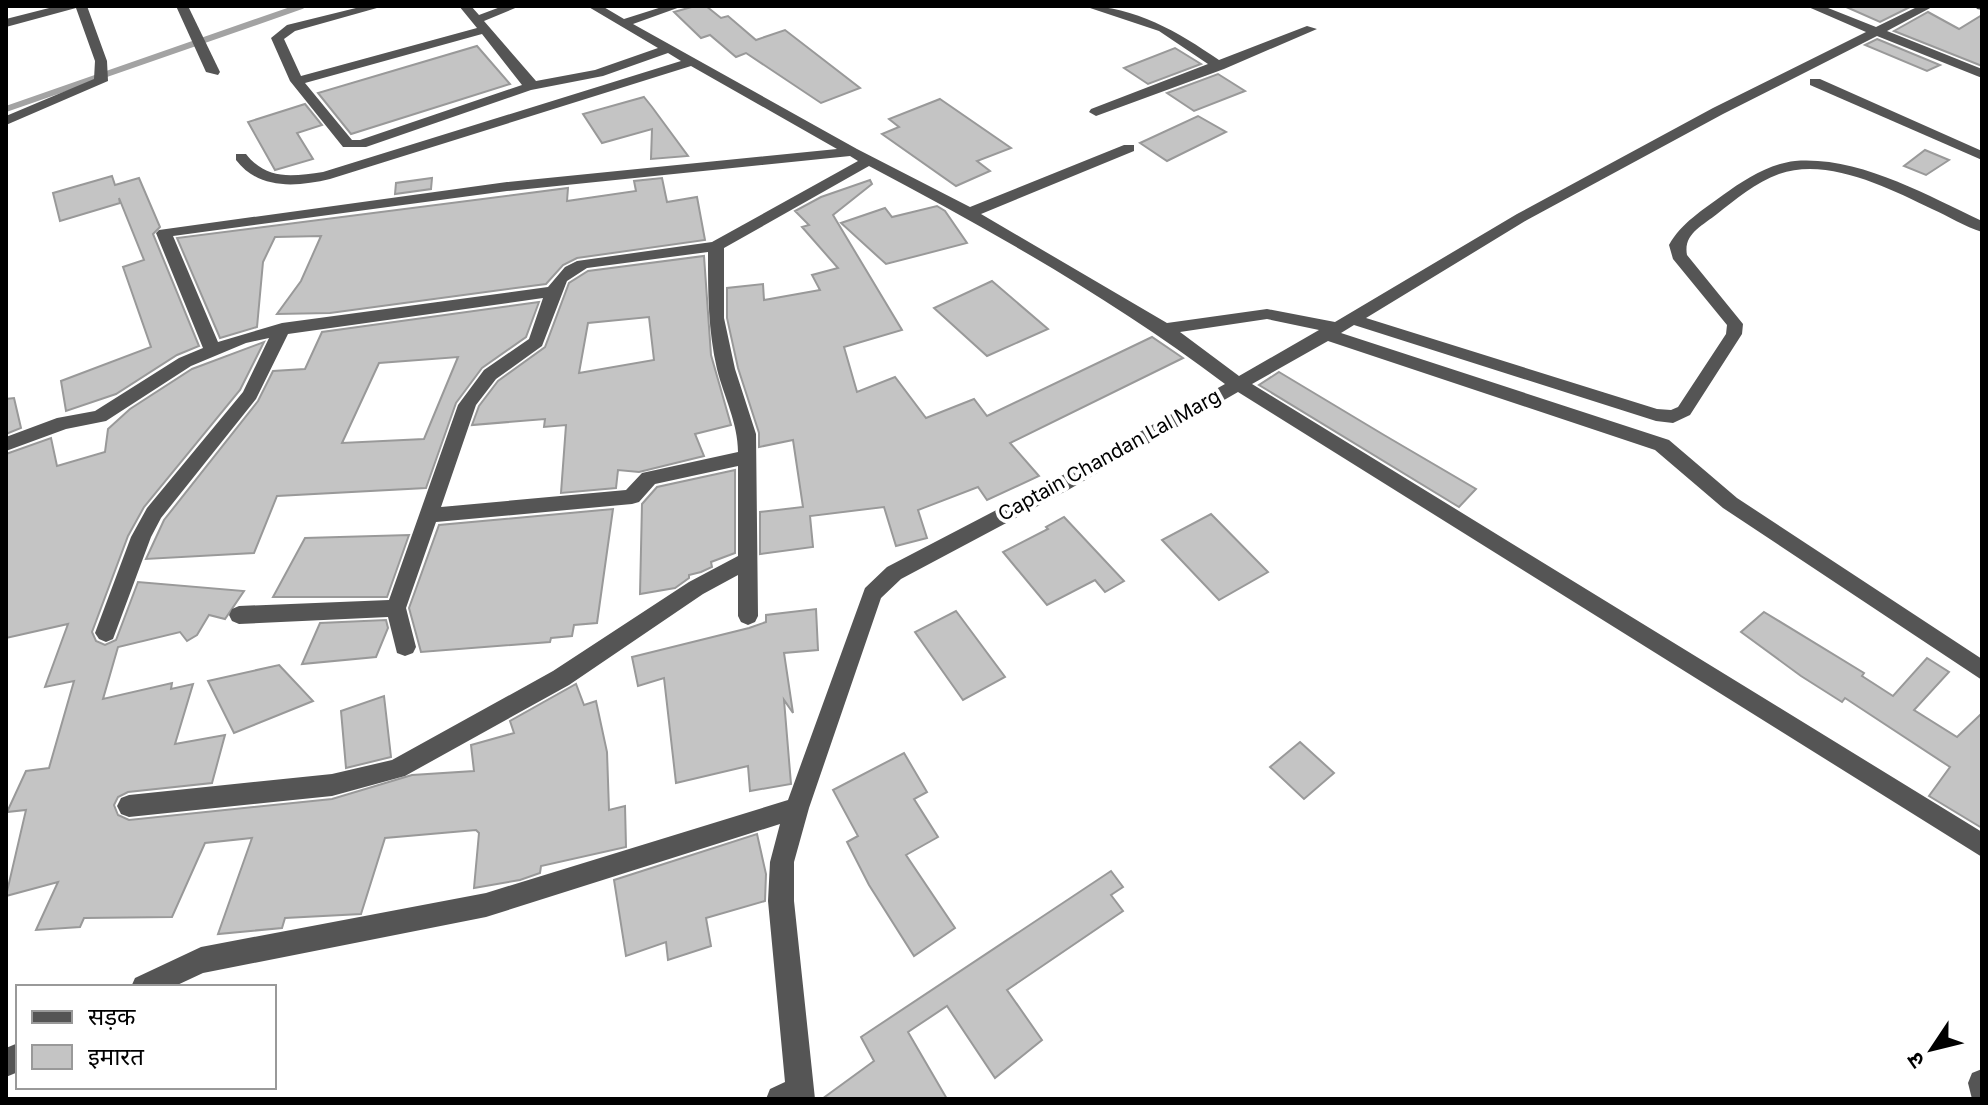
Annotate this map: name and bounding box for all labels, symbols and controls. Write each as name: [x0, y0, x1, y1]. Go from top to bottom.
street label: Captain Chandan Lal Marg: [994, 384, 1224, 526]
legend: [16, 985, 276, 1089]
text: सड़क: [88, 1002, 136, 1031]
north arrow: [1892, 1009, 1972, 1089]
text: इमारत: [88, 1042, 145, 1071]
text: उ: [1901, 1047, 1930, 1073]

